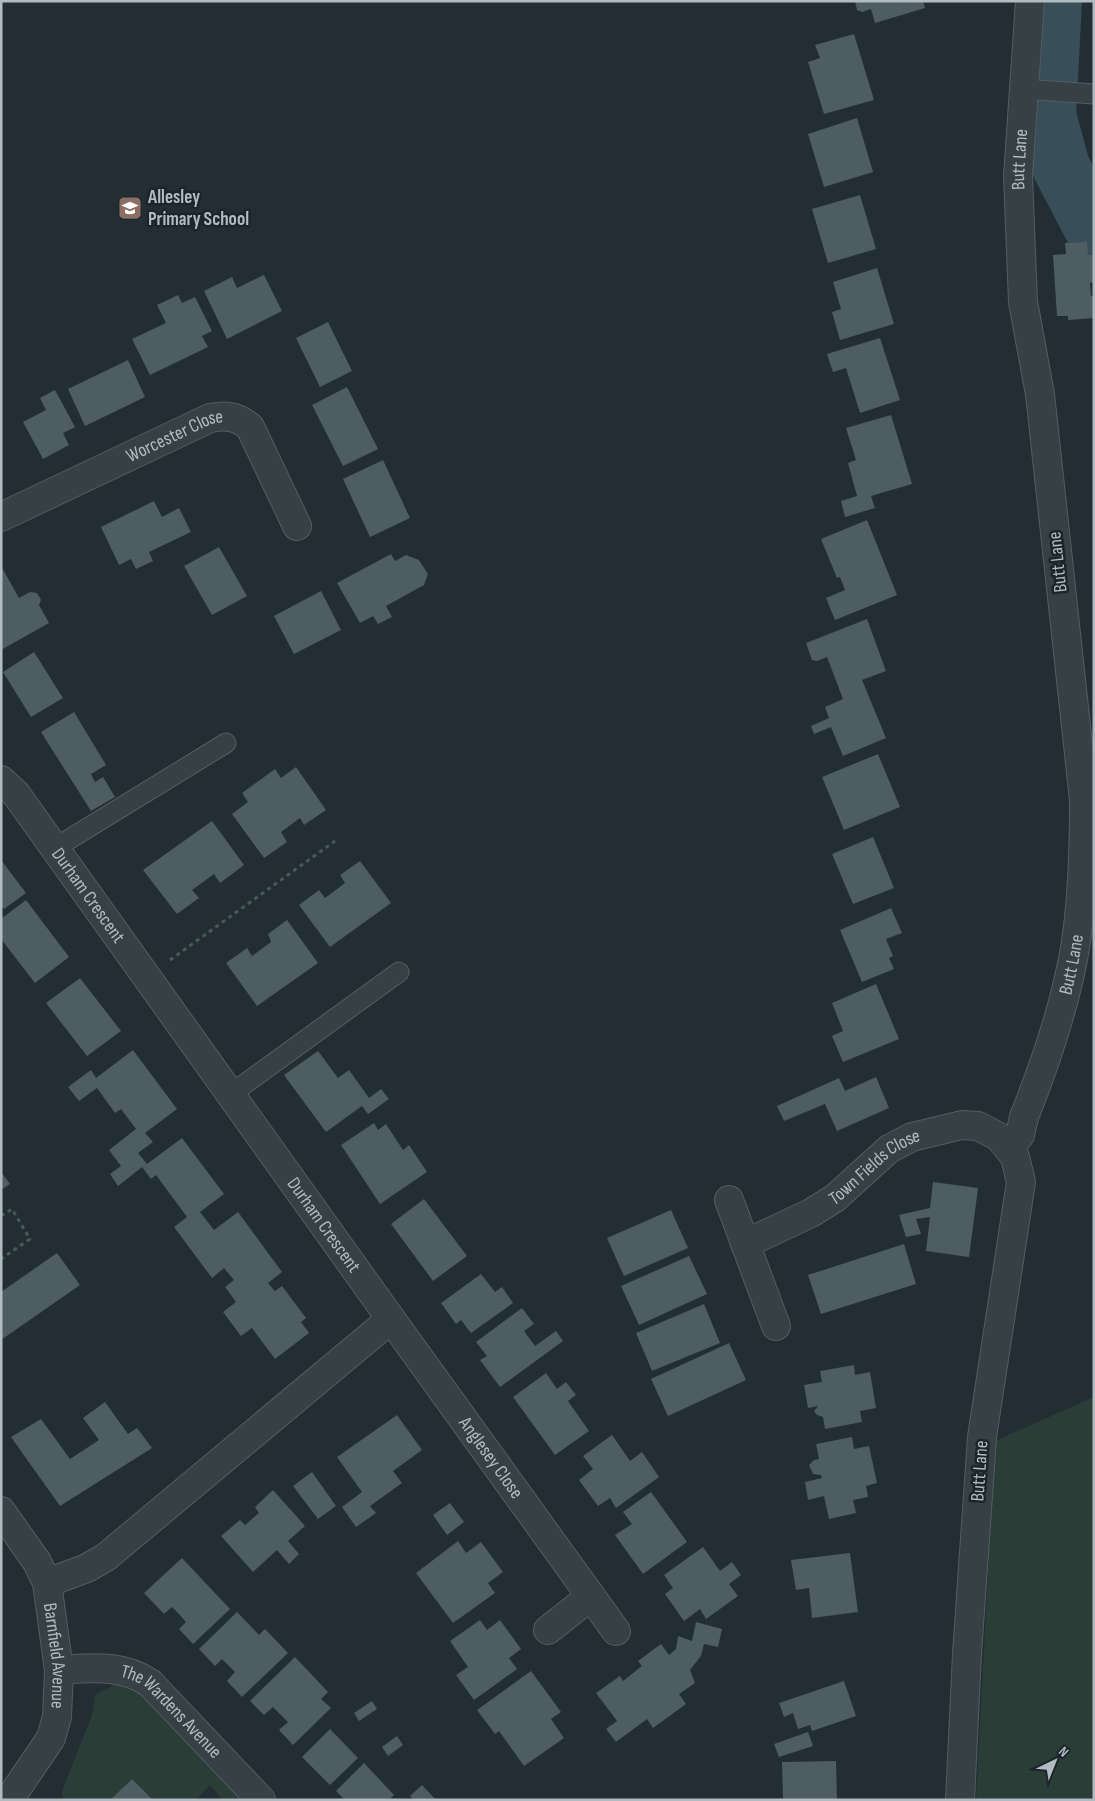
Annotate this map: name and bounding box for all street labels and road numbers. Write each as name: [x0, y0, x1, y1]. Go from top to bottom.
street label: Butt Lane: [1006, 128, 1033, 190]
street label: Worcester Close: [123, 405, 224, 467]
street label: Butt Lane: [1043, 530, 1073, 594]
street label: Durham Crescent: [47, 843, 130, 947]
street label: Butt Lane: [1054, 933, 1088, 997]
street label: Town Fields Close: [825, 1124, 922, 1210]
street label: Durham Crescent: [282, 1173, 366, 1277]
street label: Anglesey Close: [453, 1412, 528, 1503]
street label: Butt Lane: [966, 1440, 994, 1502]
street label: Barnfield Avenue: [38, 1601, 71, 1709]
street label: The Wardens Avenue: [118, 1660, 227, 1763]

